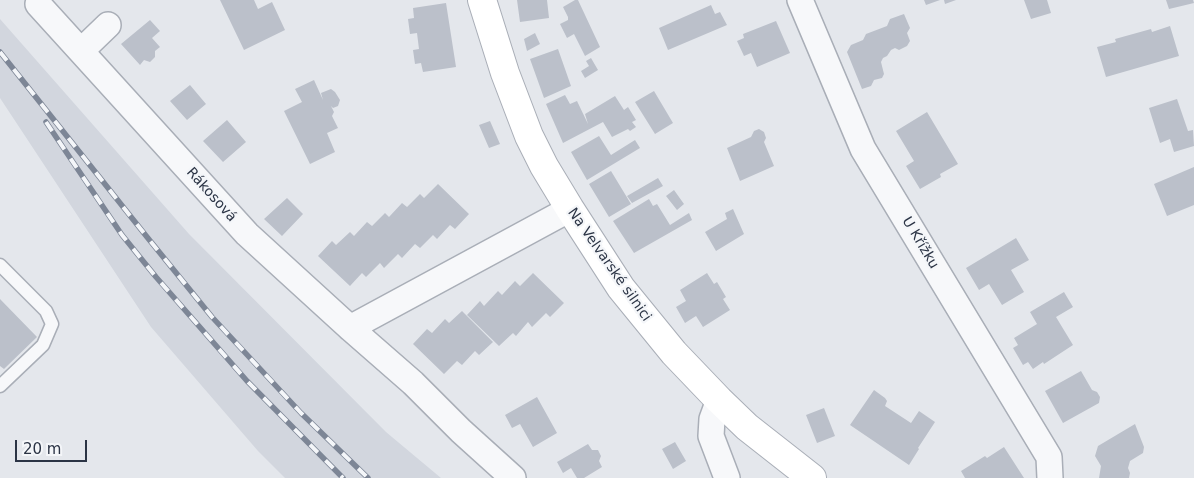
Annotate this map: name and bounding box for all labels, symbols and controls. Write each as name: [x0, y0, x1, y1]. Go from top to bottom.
street label: Rákosová: [182, 165, 240, 225]
street label: Na Velvarské silnici: [564, 205, 654, 325]
street label: U Křížku: [898, 214, 942, 272]
scale bar: [18, 430, 90, 462]
text: 20 m: [23, 440, 61, 458]

